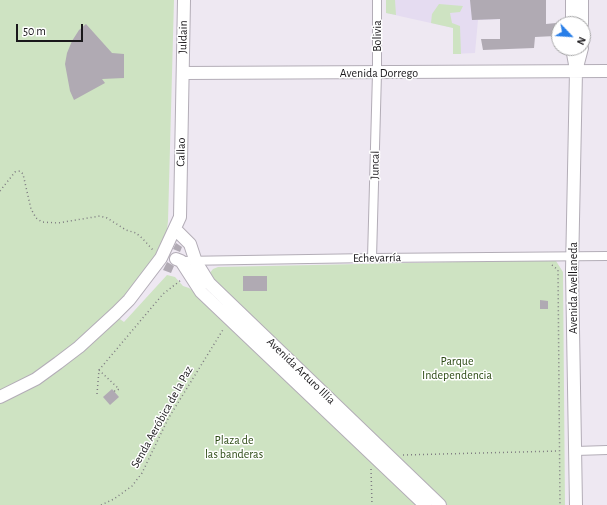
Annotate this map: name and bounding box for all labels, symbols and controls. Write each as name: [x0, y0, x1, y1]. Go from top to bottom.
scale bar: [18, 16, 85, 42]
north arrow: [551, 16, 591, 56]
street label: Juldain: [176, 20, 190, 54]
street label: Bolivia: [370, 20, 384, 52]
text: 50 m: [23, 25, 46, 37]
text: N: [575, 35, 588, 47]
street label: Avenida Dorrego: [340, 66, 418, 80]
street label: Callao: [174, 137, 188, 167]
street label: Juncal: [368, 150, 382, 180]
street label: Avenida Avellaneda: [566, 242, 580, 334]
street label: Echevarría: [353, 250, 401, 266]
street label: Avenida Arturo Illia: [264, 335, 338, 407]
park label: Parque Independencia: [422, 354, 492, 382]
street label: Senda Aeróbica de la Paz: [128, 363, 196, 471]
park label: Plaza de las banderas: [205, 433, 263, 461]

